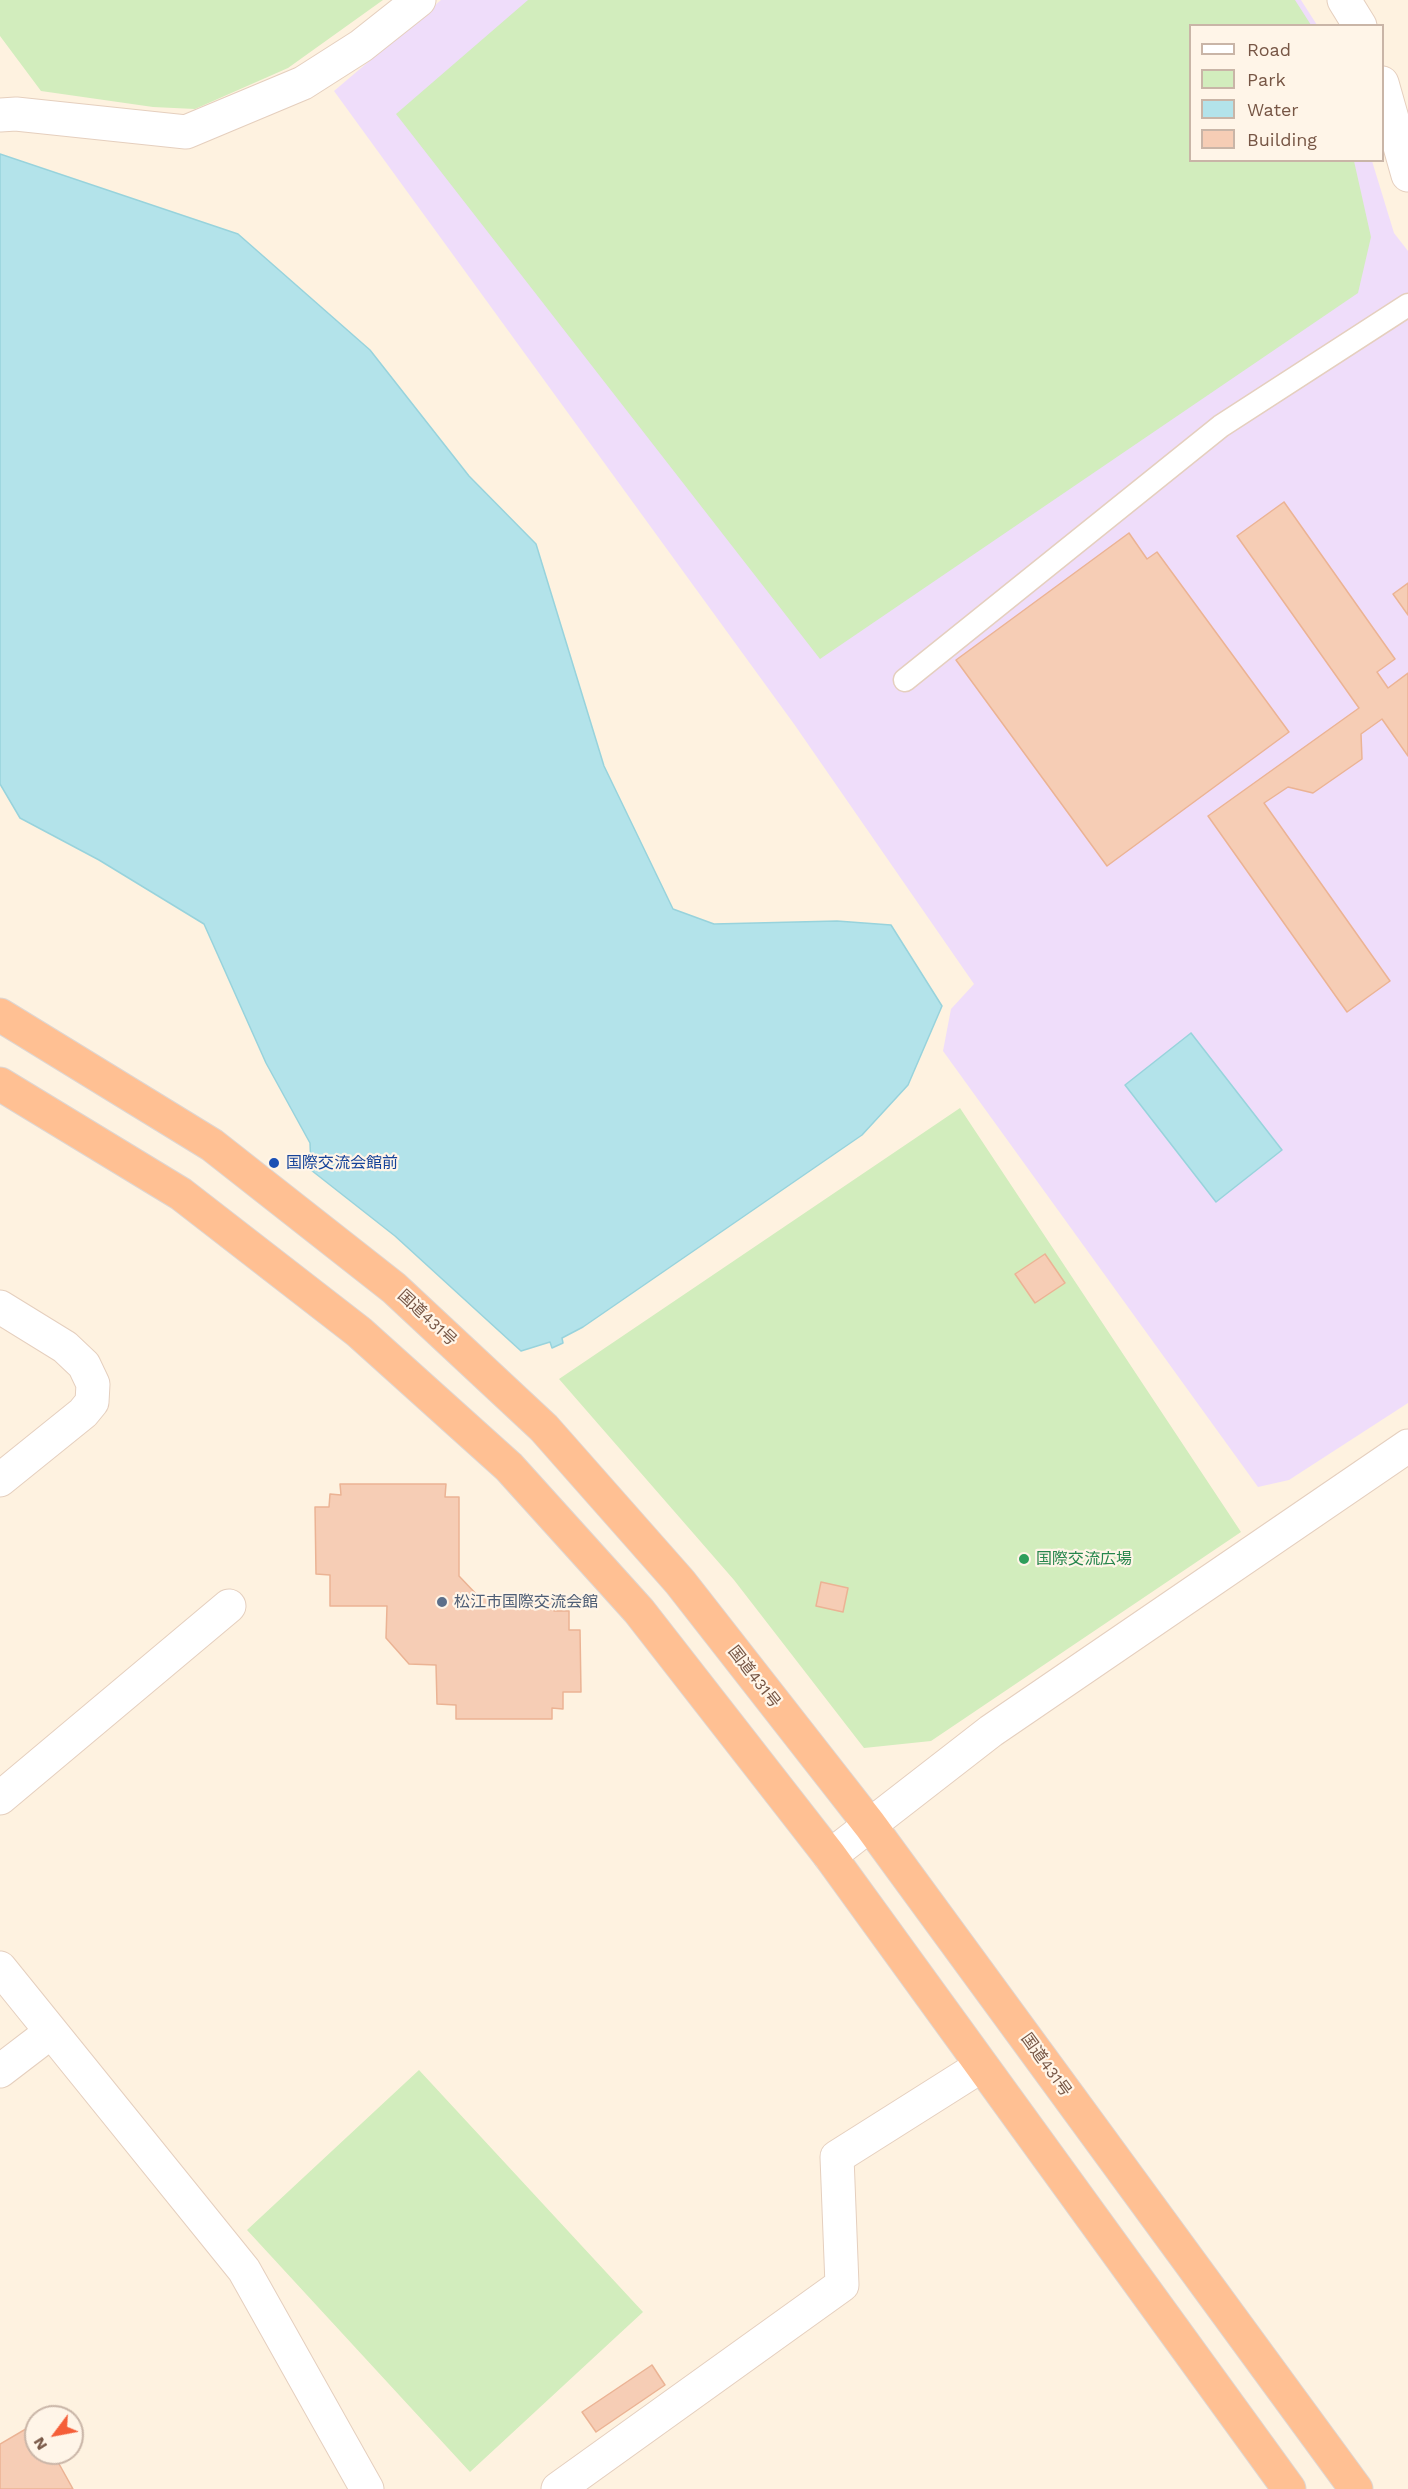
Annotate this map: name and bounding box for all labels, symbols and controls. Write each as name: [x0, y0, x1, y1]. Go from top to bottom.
legend: [1189, 24, 1384, 162]
text: Road: [1247, 39, 1291, 60]
text: Park: [1247, 69, 1286, 90]
text: Water: [1247, 99, 1299, 120]
text: Building: [1247, 129, 1317, 150]
place label: 国際交流会館前: [286, 1153, 398, 1173]
marker: 国際交流会館前: [267, 1156, 281, 1170]
street label: 国道431号: [394, 1286, 460, 1350]
place label: 国際交流広場: [1036, 1549, 1132, 1569]
marker: 国際交流広場: [1017, 1552, 1031, 1566]
place label: 松江市国際交流会館: [454, 1592, 598, 1612]
marker: 松江市国際交流会館: [435, 1595, 449, 1609]
street label: 国道431号: [724, 1642, 784, 1712]
street label: 国道431号: [1017, 2030, 1075, 2100]
north arrow: [24, 2405, 84, 2465]
text: N: [29, 2434, 51, 2454]

